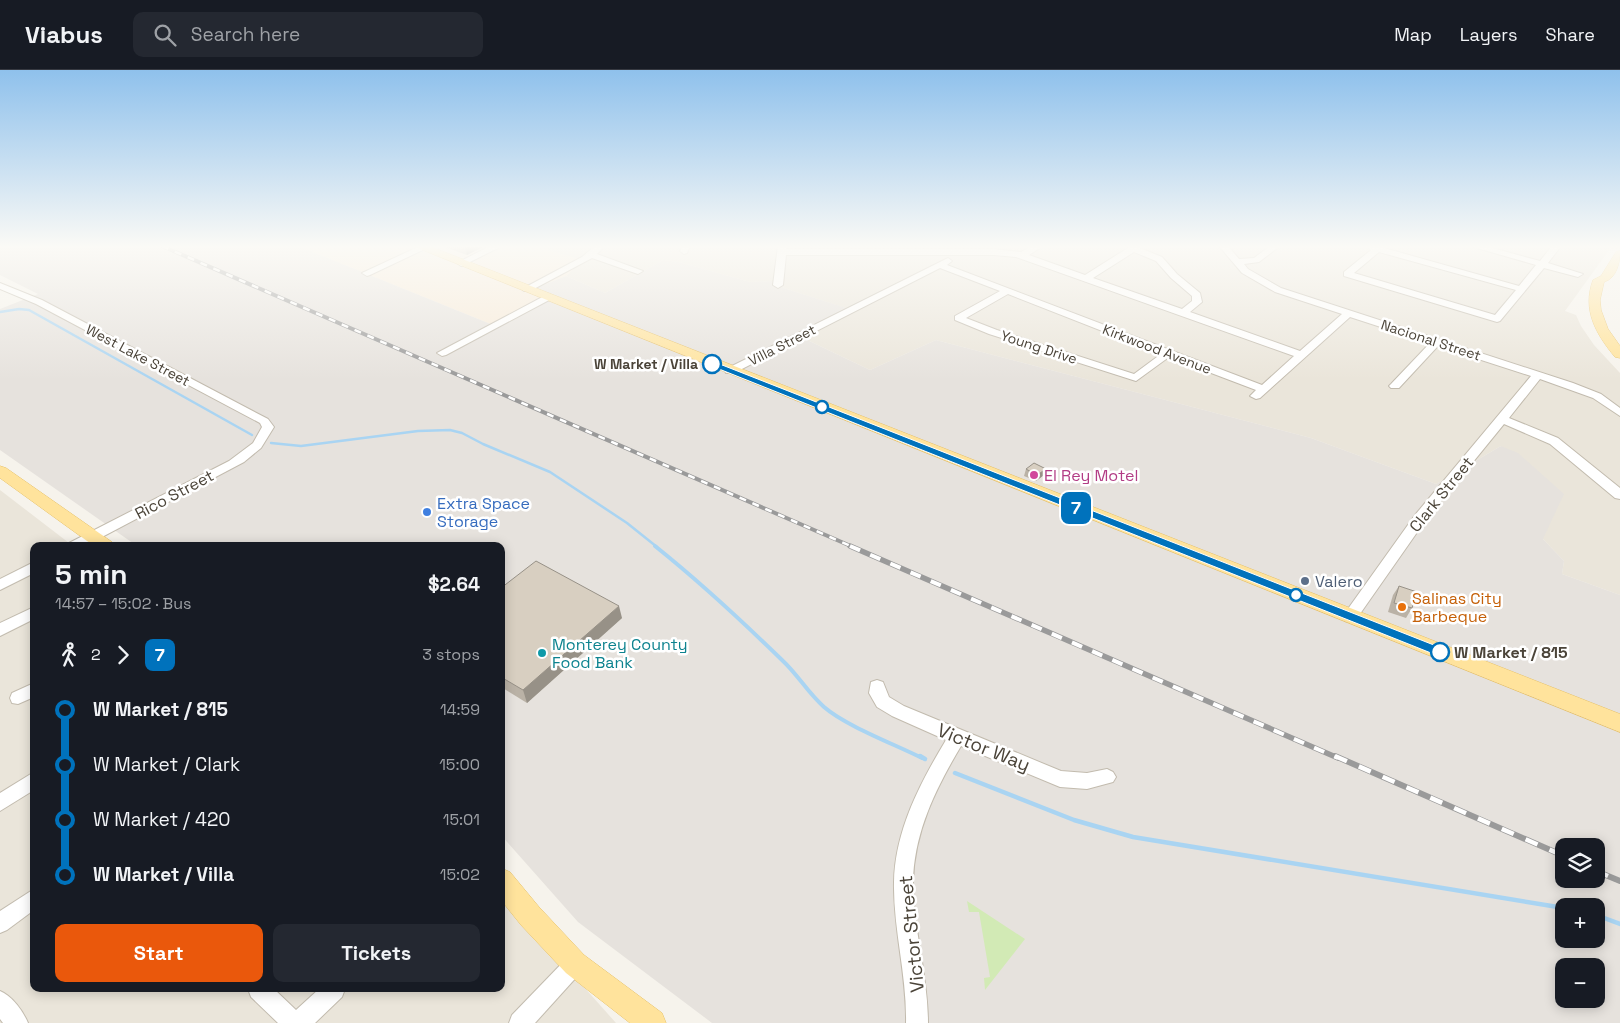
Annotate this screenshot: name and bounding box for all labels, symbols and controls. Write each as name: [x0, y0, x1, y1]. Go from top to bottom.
search box: [133, 12, 483, 57]
text: Viabus: [25, 19, 103, 50]
icon: search: [151, 21, 179, 49]
text: Search here: [191, 22, 300, 47]
text: Map: [1394, 23, 1432, 46]
text: Layers: [1460, 23, 1517, 46]
text: Share: [1545, 23, 1595, 46]
street label: Nacional Street: [1379, 315, 1483, 365]
street label: West Lake Street: [83, 320, 193, 390]
street label: Villa Street: [745, 320, 819, 370]
street label: Kirkwood Avenue: [1100, 320, 1214, 378]
street label: Young Drive: [999, 326, 1079, 368]
marker: W Market / Villa: [702, 354, 722, 374]
place label: W Market / Villa: [594, 355, 698, 373]
unlabelled marker: [815, 400, 829, 414]
street label: Clark Street: [1405, 452, 1478, 536]
street label: Rico Street: [131, 465, 217, 524]
place label: El Rey Motel: [1044, 465, 1138, 486]
marker: El Rey Motel: [1028, 469, 1040, 481]
line badge: 7: [1060, 492, 1092, 524]
place label: Extra Space Storage: [437, 493, 530, 532]
text: 7: [1071, 496, 1081, 519]
marker: Extra Space Storage: [421, 506, 433, 518]
text: 5 min: [55, 556, 128, 592]
place label: Valero: [1315, 571, 1363, 592]
text: $2.64: [428, 572, 480, 597]
marker: Valero: [1299, 575, 1311, 587]
unlabelled marker: [1289, 588, 1303, 602]
place label: Salinas City Barbeque: [1412, 588, 1502, 627]
text: 14:57 – 15:02 · Bus: [55, 593, 191, 614]
marker: Salinas City Barbeque: [1396, 601, 1408, 613]
place label: Monterey County Food Bank: [552, 634, 688, 673]
icon: walk: [55, 641, 83, 669]
icon: forward: [109, 641, 137, 669]
marker: W Market / 815: [1430, 642, 1450, 662]
place label: W Market / 815: [1454, 642, 1568, 663]
text: 7: [155, 643, 165, 666]
text: 2: [91, 644, 101, 665]
text: 3 stops: [422, 644, 480, 665]
marker: Monterey County Food Bank: [536, 647, 548, 659]
text: W Market / 815: [93, 697, 228, 722]
text: 14:59: [440, 699, 480, 720]
street label: Victor Way: [934, 717, 1034, 777]
text: W Market / Clark: [93, 752, 240, 777]
text: 15:00: [439, 754, 480, 775]
text: W Market / 420: [93, 807, 231, 832]
text: 15:01: [443, 809, 480, 830]
map controls: [1555, 838, 1605, 1008]
button: layers: [1555, 838, 1605, 888]
text: W Market / Villa: [93, 862, 234, 887]
text: 15:02: [440, 864, 480, 885]
street label: Victor Street: [893, 874, 930, 994]
button: +: [1555, 898, 1605, 948]
button: Start: [55, 924, 263, 982]
button: Tickets: [273, 924, 480, 982]
button: −: [1555, 958, 1605, 1008]

